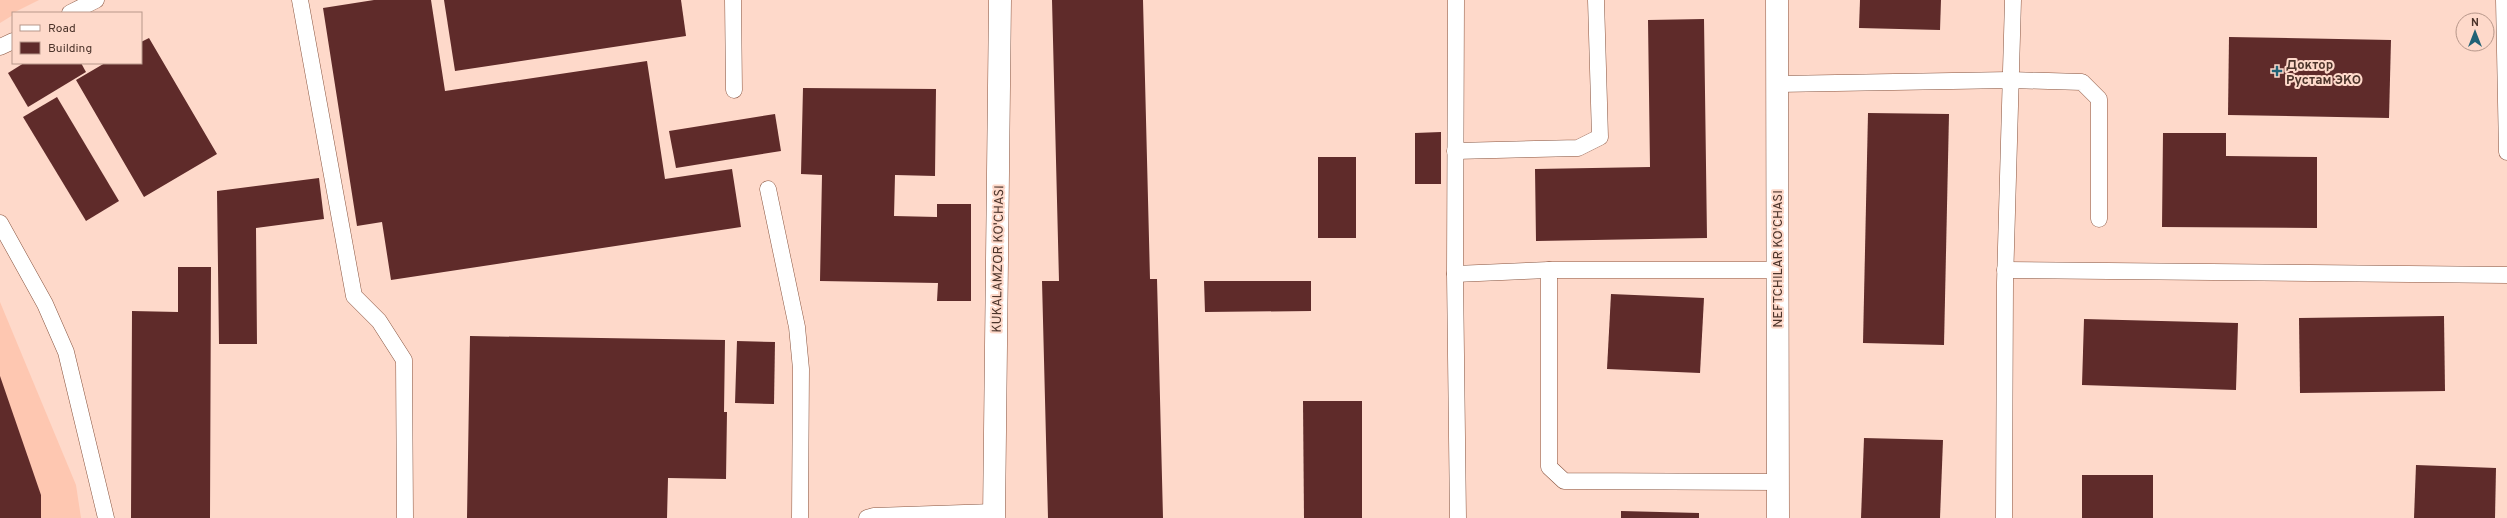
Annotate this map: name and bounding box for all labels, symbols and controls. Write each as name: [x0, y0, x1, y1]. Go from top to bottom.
legend: [12, 12, 142, 64]
north arrow: [2455, 12, 2495, 52]
text: N: [2471, 16, 2479, 30]
text: Road: [48, 21, 76, 37]
text: Building: [48, 41, 92, 57]
place label: Доктор Рустам ЭКО: [2286, 58, 2361, 89]
marker: Доктор Рустам ЭКО: [2271, 65, 2283, 77]
street label: KUKALAMZOR KO'CHASI: [990, 185, 1008, 333]
street label: NEFTCHILAR KO'CHASI: [1771, 190, 1787, 328]

